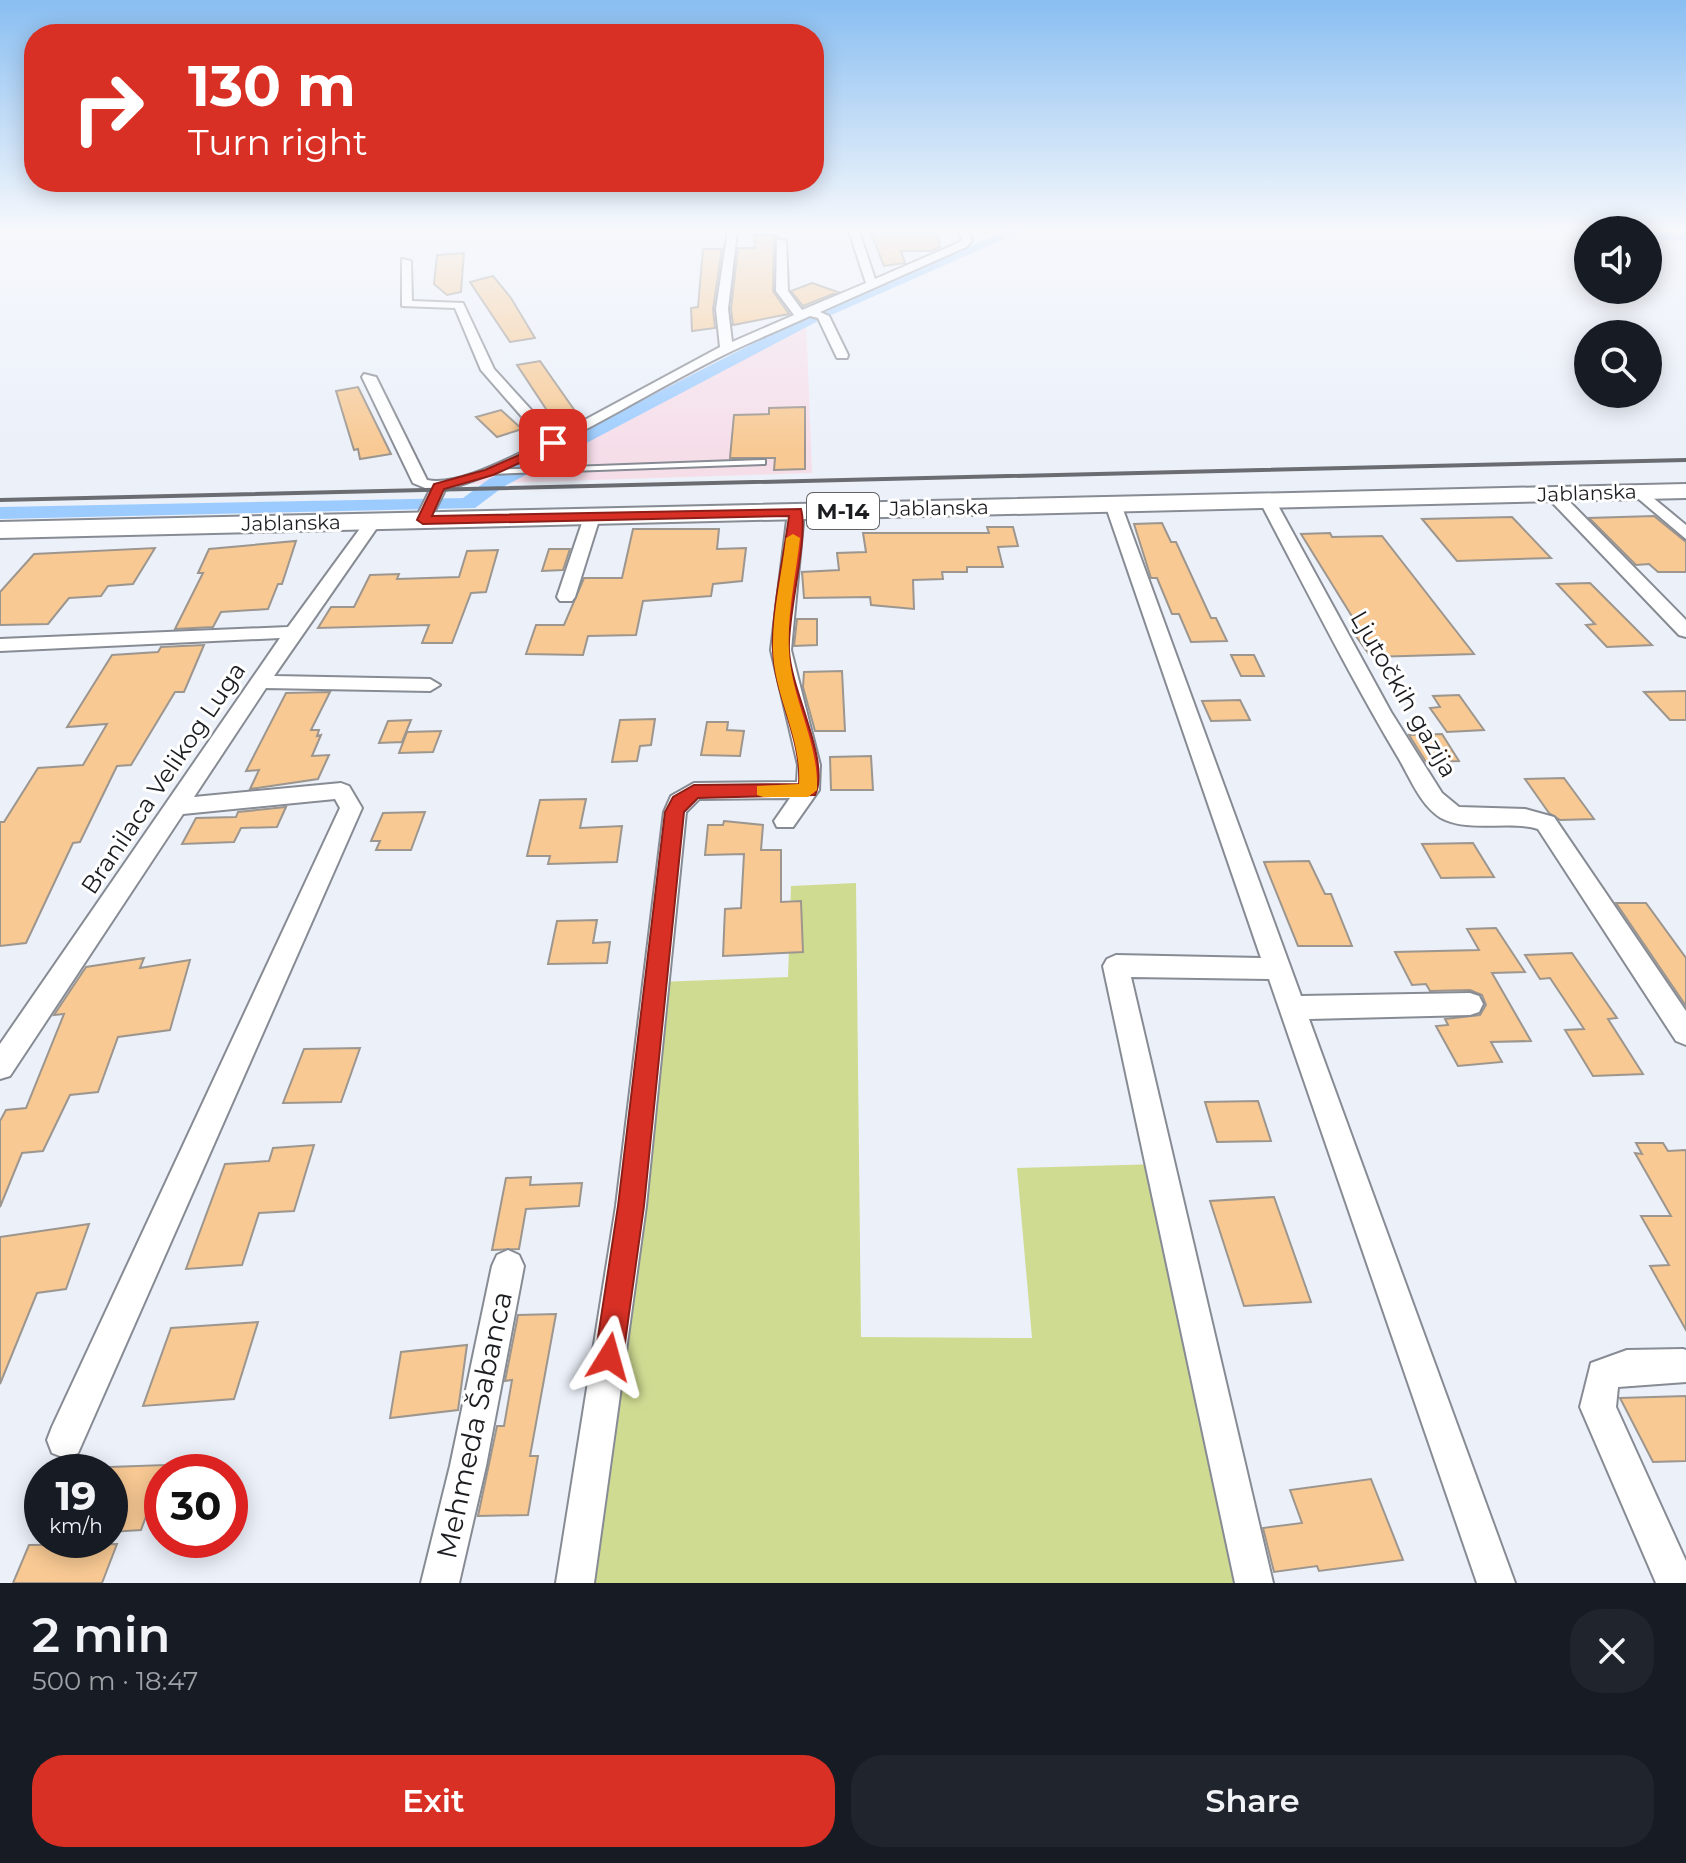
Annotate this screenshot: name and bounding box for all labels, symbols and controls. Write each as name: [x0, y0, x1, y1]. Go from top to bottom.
text: 130 m: [188, 52, 356, 120]
icon: right: [56, 56, 160, 160]
text: Turn right: [188, 120, 368, 164]
map controls: [1574, 216, 1662, 408]
button: sound: [1574, 216, 1662, 304]
button: search: [1574, 320, 1662, 408]
pin: [519, 409, 587, 477]
icon: arrive: [531, 421, 575, 465]
street label: Jablanska: [1536, 479, 1637, 507]
road number: M-14: [807, 493, 879, 529]
street label: Jablanska: [888, 495, 989, 521]
street label: Jablanska: [240, 510, 341, 536]
street label: Ljutočkih gazija: [1344, 605, 1464, 783]
street label: Branilaca Velikog Luga: [75, 657, 251, 899]
street label: Mehmeda Šabanca: [429, 1288, 519, 1562]
position arrow: [567, 1315, 651, 1399]
speed limit sign: 30: [144, 1454, 248, 1558]
text: 19: [55, 1471, 97, 1520]
text: km/h: [49, 1514, 103, 1538]
text: 2 min: [32, 1606, 170, 1664]
button: close: [1570, 1609, 1654, 1693]
text: 500 m · 18:47: [32, 1665, 198, 1697]
button: Exit: [32, 1755, 835, 1847]
button: Share: [851, 1755, 1654, 1847]

